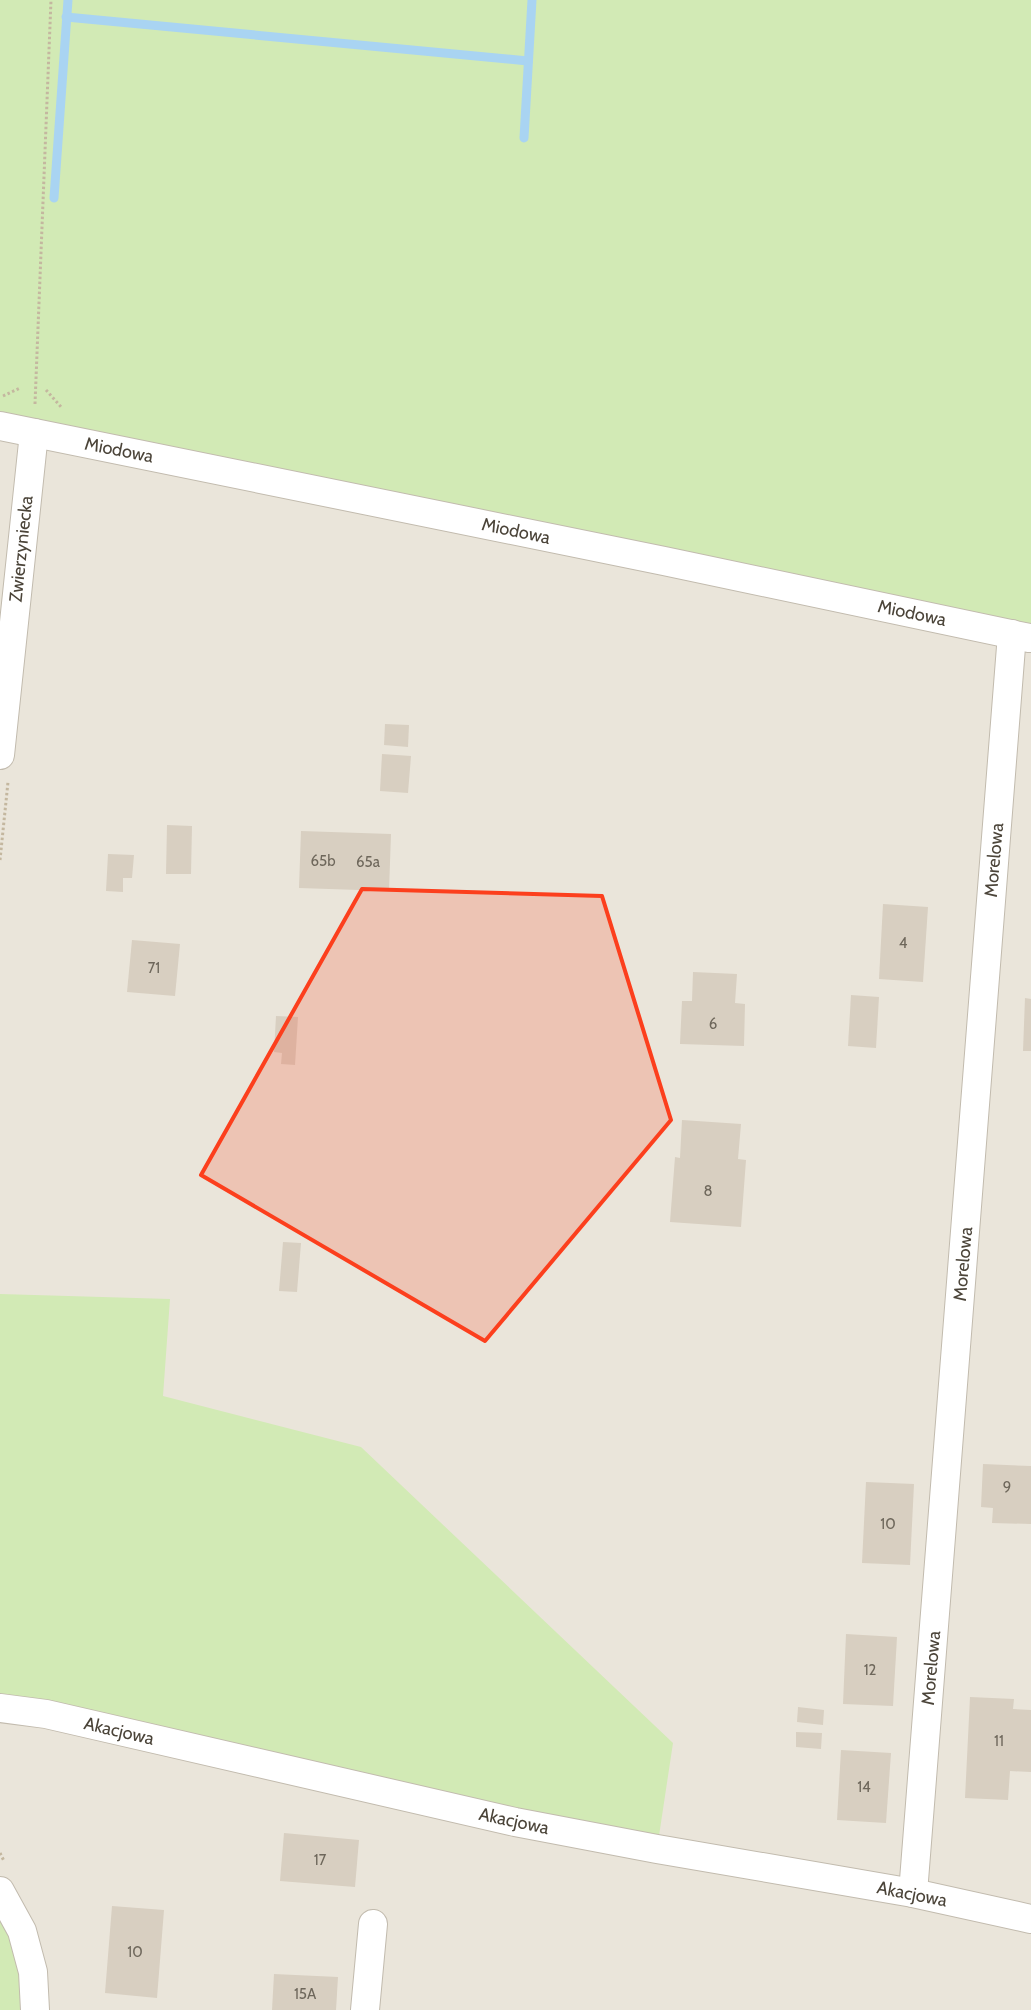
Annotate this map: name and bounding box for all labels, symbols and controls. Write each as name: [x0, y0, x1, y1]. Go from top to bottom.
street label: Miodowa: [83, 433, 156, 468]
street label: Zwierzyniecka: [4, 494, 38, 603]
street label: Miodowa: [480, 513, 553, 549]
street label: Miodowa: [876, 595, 949, 631]
street label: Morelowa: [980, 822, 1008, 898]
house number: 65b: [311, 852, 335, 870]
house number: 65a: [356, 853, 381, 871]
house number: 4: [899, 934, 908, 952]
house number: 71: [148, 959, 160, 977]
house number: 6: [709, 1015, 717, 1033]
house number: 8: [703, 1182, 713, 1200]
street label: Morelowa: [949, 1226, 977, 1302]
house number: 9: [1003, 1478, 1011, 1496]
house number: 10: [880, 1515, 896, 1533]
street label: Morelowa: [917, 1630, 945, 1706]
house number: 12: [864, 1661, 877, 1679]
street label: Akacjowa: [82, 1712, 156, 1750]
house number: 11: [994, 1732, 1004, 1750]
house number: 14: [857, 1778, 871, 1796]
street label: Akacjowa: [477, 1803, 551, 1839]
house number: 17: [314, 1851, 327, 1869]
street label: Akacjowa: [875, 1876, 949, 1912]
house number: 10: [127, 1943, 143, 1961]
house number: 15A: [294, 1985, 317, 2003]

